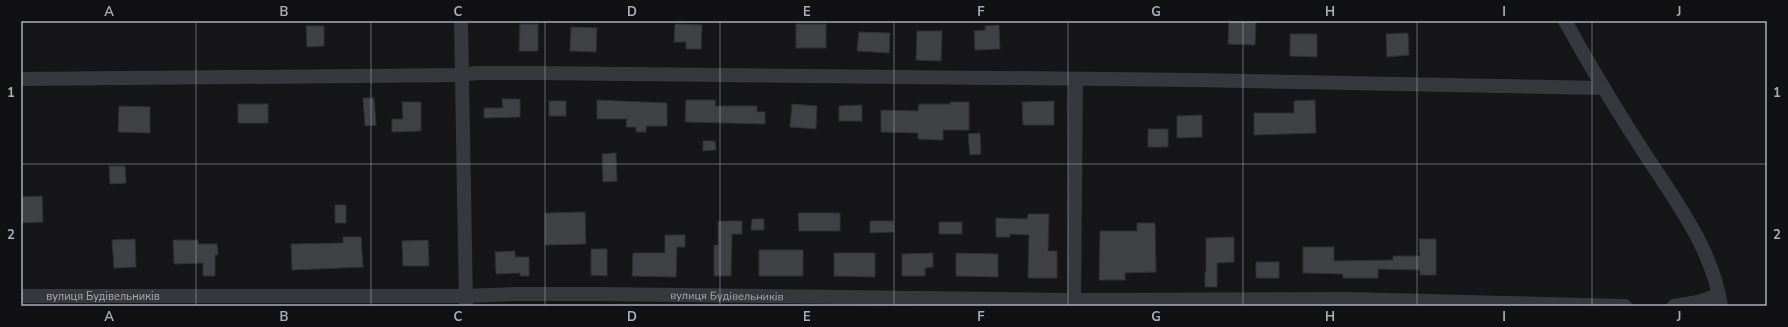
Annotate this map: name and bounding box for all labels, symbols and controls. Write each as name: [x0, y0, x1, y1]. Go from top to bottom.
text: A: [104, 3, 114, 21]
text: B: [280, 3, 289, 21]
text: C: [454, 3, 463, 21]
text: D: [627, 3, 637, 21]
text: E: [803, 3, 811, 21]
text: F: [977, 3, 985, 21]
text: G: [1151, 3, 1161, 21]
text: H: [1325, 3, 1335, 21]
text: I: [1502, 3, 1506, 21]
text: J: [1676, 3, 1681, 21]
text: 1: [7, 84, 15, 102]
text: 1: [1773, 84, 1781, 102]
text: 2: [7, 226, 15, 244]
text: 2: [1773, 226, 1781, 244]
street label: вулиця Будівельників: [670, 288, 784, 304]
street label: вулиця Будівельників: [46, 289, 160, 304]
text: A: [104, 308, 114, 326]
text: B: [280, 308, 289, 326]
text: C: [454, 308, 463, 326]
text: D: [627, 308, 637, 326]
text: E: [803, 308, 811, 326]
text: F: [977, 308, 985, 326]
text: G: [1151, 308, 1161, 326]
text: H: [1325, 308, 1335, 326]
text: I: [1502, 308, 1506, 326]
text: J: [1676, 308, 1681, 326]

